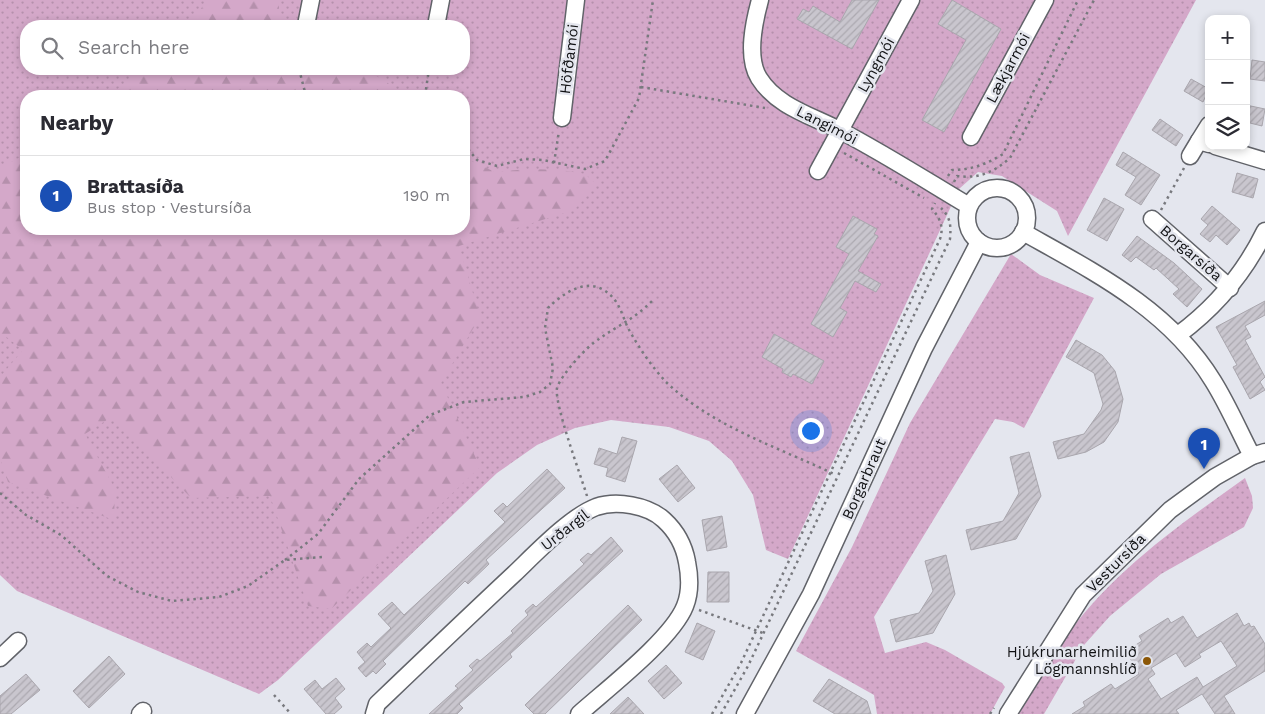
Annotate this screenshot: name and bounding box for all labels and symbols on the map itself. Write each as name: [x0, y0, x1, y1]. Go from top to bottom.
street label: Höfðamói: [556, 23, 582, 95]
street label: Lækjarmói: [982, 30, 1034, 106]
street label: Lyngmói: [854, 34, 898, 96]
street label: Langimói: [794, 102, 860, 148]
street label: Borgarsíða: [1156, 221, 1226, 285]
your location: [798, 418, 824, 444]
pin: 1: [1188, 428, 1220, 469]
street label: Borgarbraut: [838, 435, 890, 522]
street label: Urðargil: [537, 505, 593, 554]
street label: Vestursíða: [1083, 529, 1150, 596]
place label: Hjúkrunarheimilið Lögmannshlíð: [1007, 643, 1137, 678]
marker: Hjúkrunarheimilið Lögmannshlíð: [1141, 655, 1153, 667]

